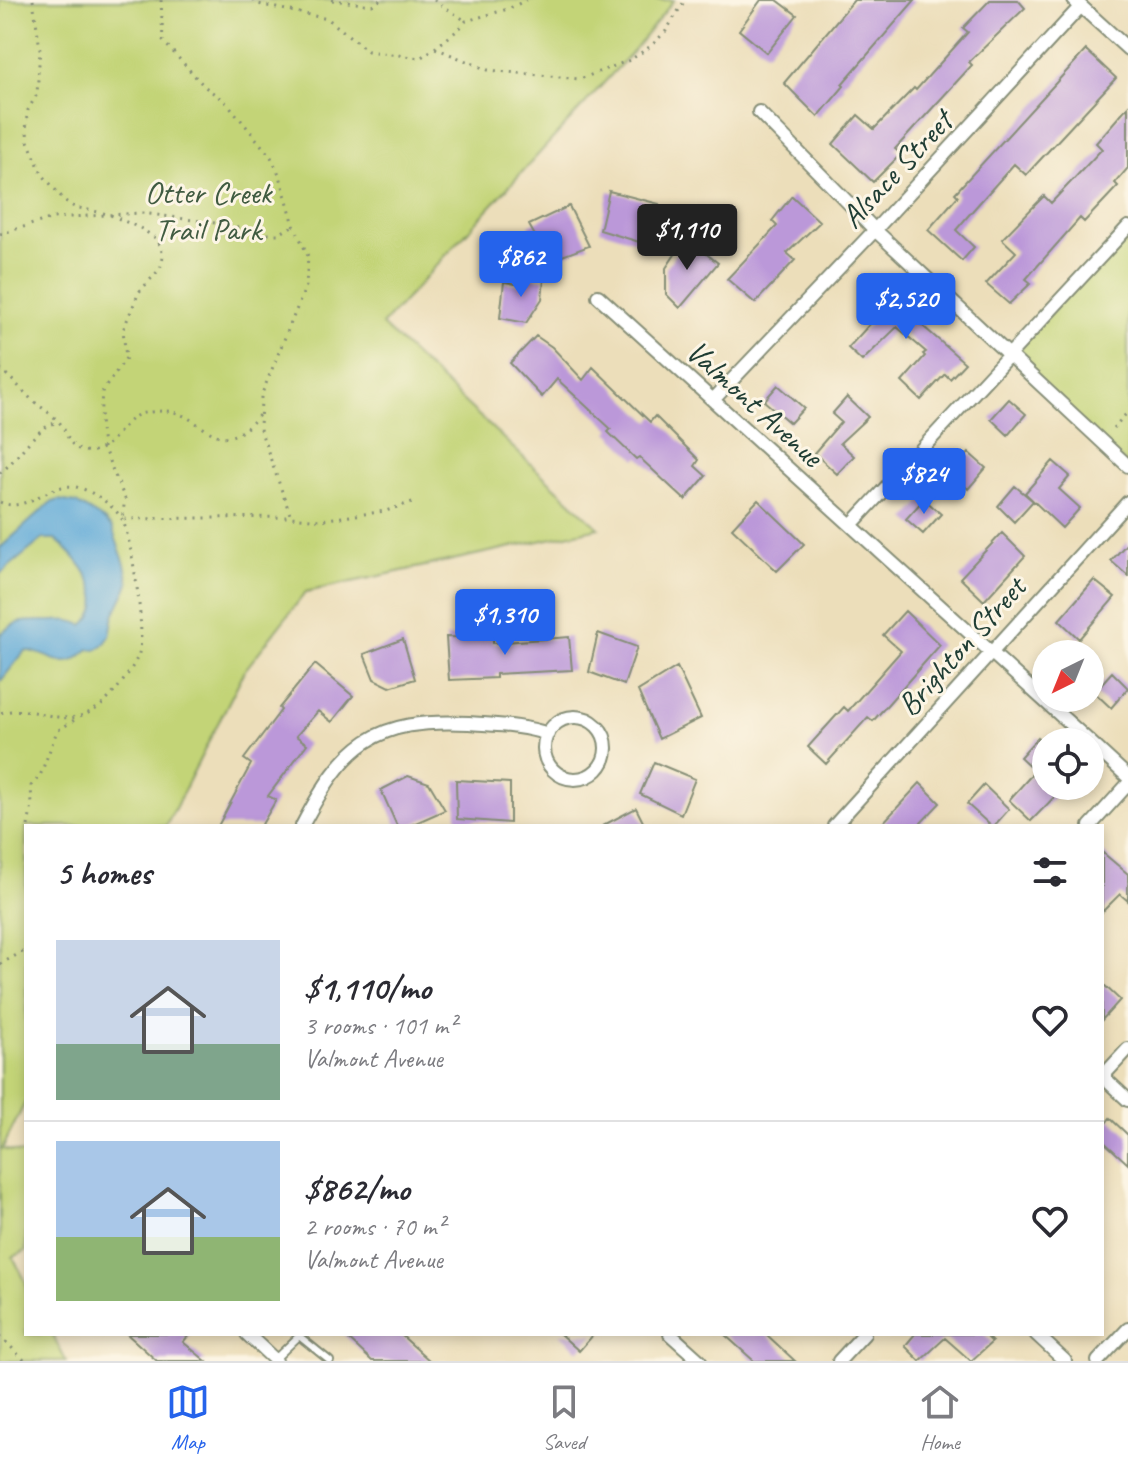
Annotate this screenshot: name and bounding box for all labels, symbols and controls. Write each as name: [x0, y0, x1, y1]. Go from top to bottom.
street label: Alsace Street: [832, 99, 964, 237]
park label: Otter Creek Trail Park: [145, 172, 274, 250]
pin: $1,110: [622, 204, 752, 272]
text: $1,110: [655, 213, 719, 246]
pin: $862: [474, 231, 568, 299]
text: $862: [497, 240, 545, 273]
pin: $2,520: [841, 273, 971, 341]
text: $2,520: [874, 282, 938, 315]
street label: Valmont Avenue: [677, 331, 834, 477]
pin: $824: [877, 448, 971, 516]
text: $824: [901, 457, 947, 490]
street label: Brighton Street: [888, 566, 1037, 724]
pin: $1,310: [440, 589, 570, 657]
text: $1,310: [473, 598, 537, 631]
north arrow: [1032, 640, 1104, 712]
map controls: [1032, 640, 1104, 800]
button: locate: [1032, 728, 1104, 800]
icon: filters: [1028, 850, 1072, 894]
text: 5 homes: [56, 851, 151, 894]
text: $1,110/mo: [304, 966, 431, 1009]
icon: home: [120, 972, 216, 1068]
icon: heart: [1028, 998, 1072, 1042]
text: 3 rooms · 101 m²: [304, 1009, 456, 1042]
text: Valmont Avenue: [304, 1042, 443, 1075]
text: $862/mo: [304, 1167, 409, 1210]
icon: home: [120, 1173, 216, 1269]
icon: heart: [1028, 1199, 1072, 1243]
text: 2 rooms · 70 m²: [304, 1210, 445, 1243]
text: Valmont Avenue: [304, 1243, 443, 1276]
tab: Map: [166, 1380, 210, 1456]
tab: Saved: [542, 1380, 586, 1456]
tab: Home: [918, 1380, 962, 1456]

